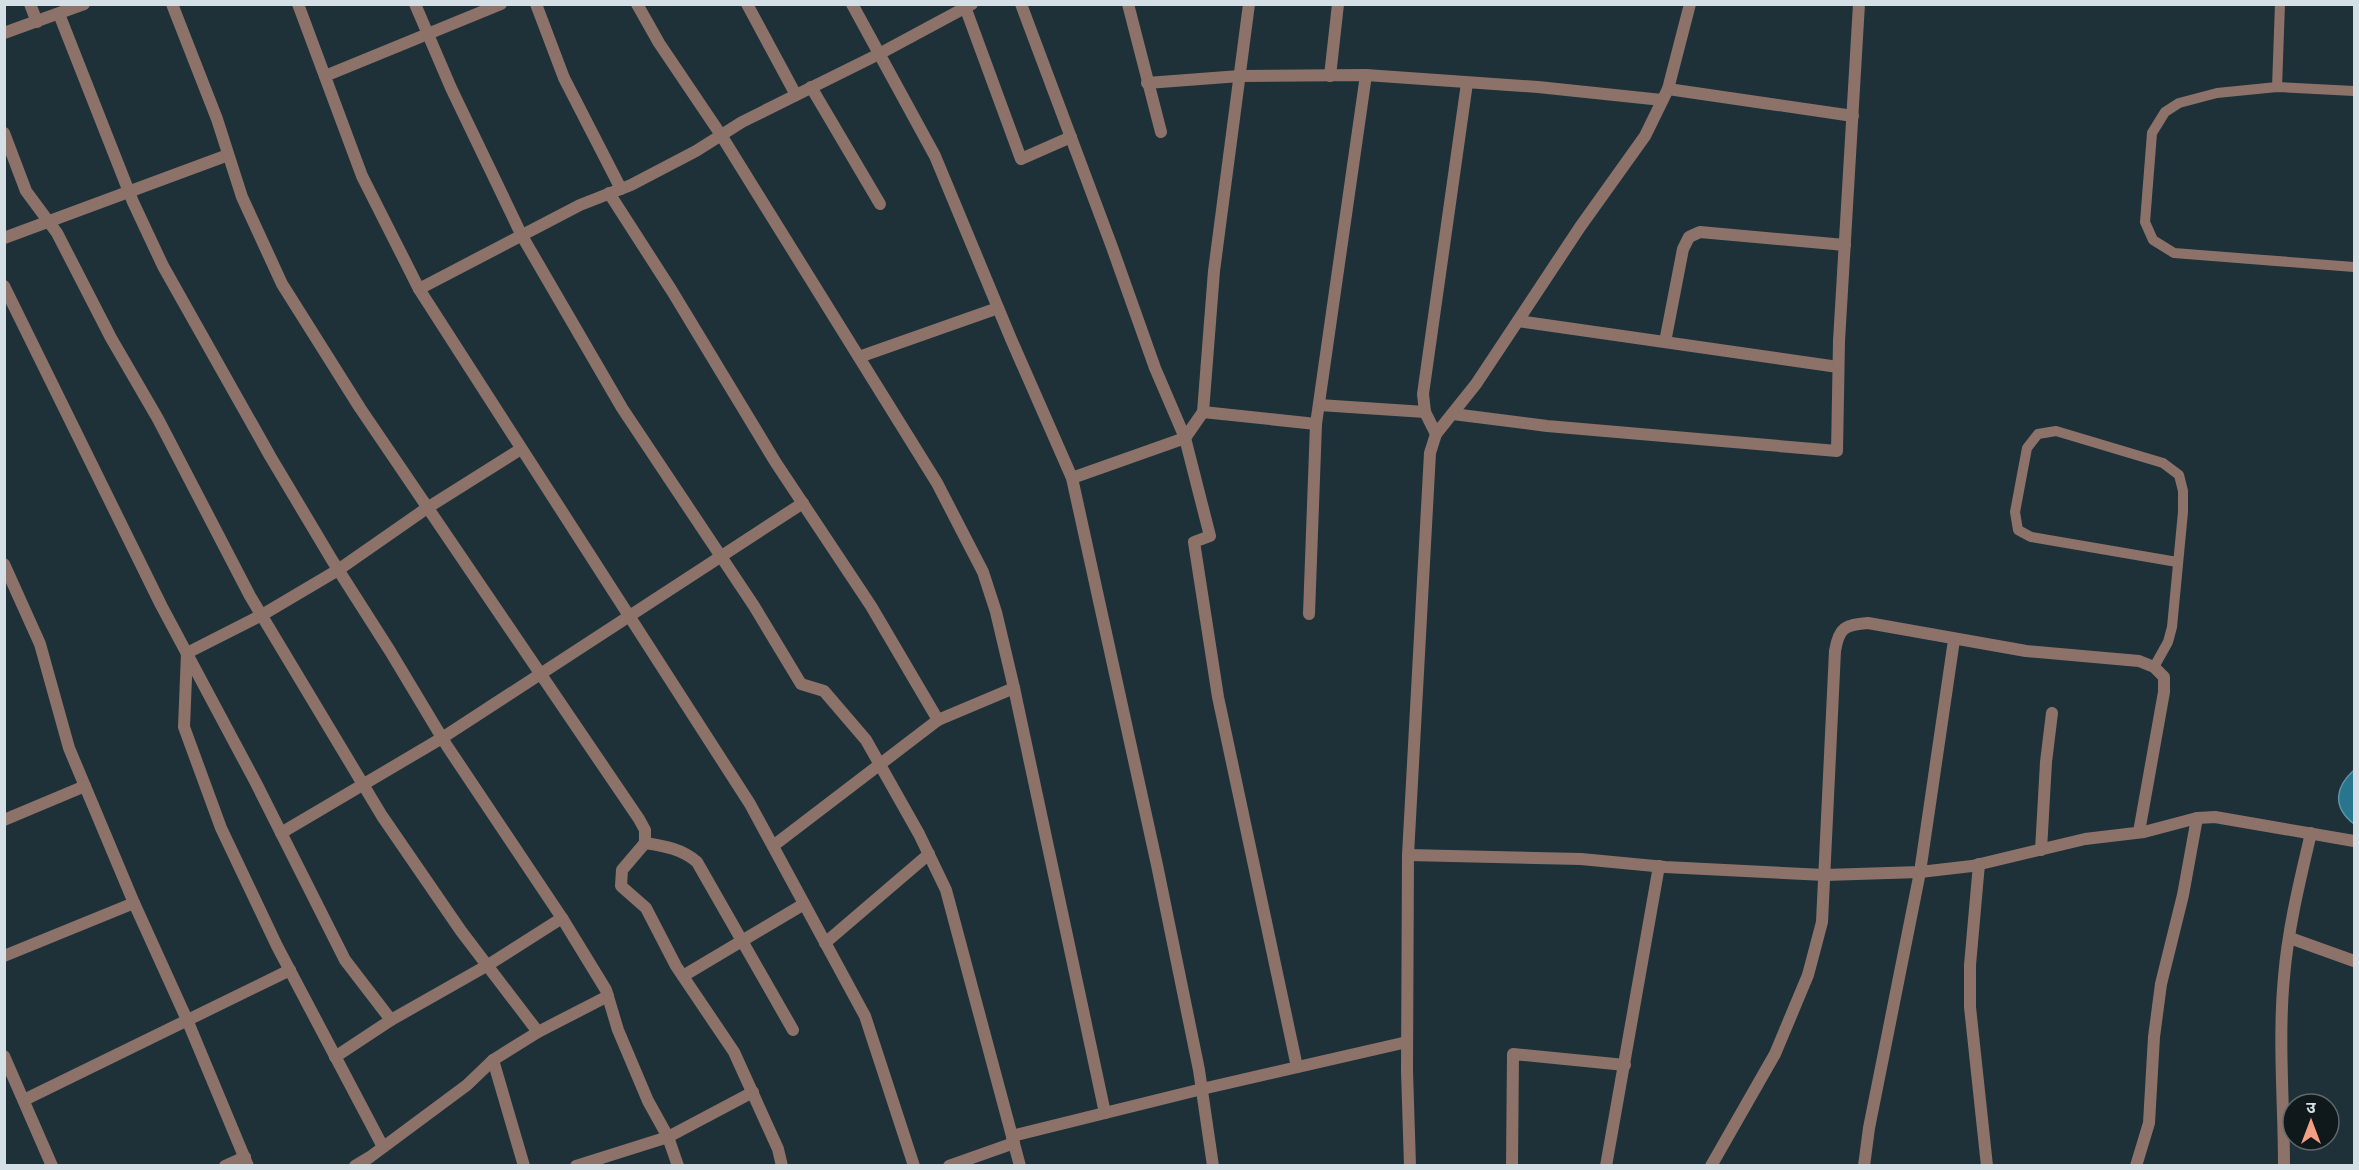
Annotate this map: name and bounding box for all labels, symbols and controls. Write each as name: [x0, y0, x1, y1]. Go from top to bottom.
north arrow: [2281, 1092, 2341, 1152]
text: उ: [2306, 1097, 2316, 1117]

